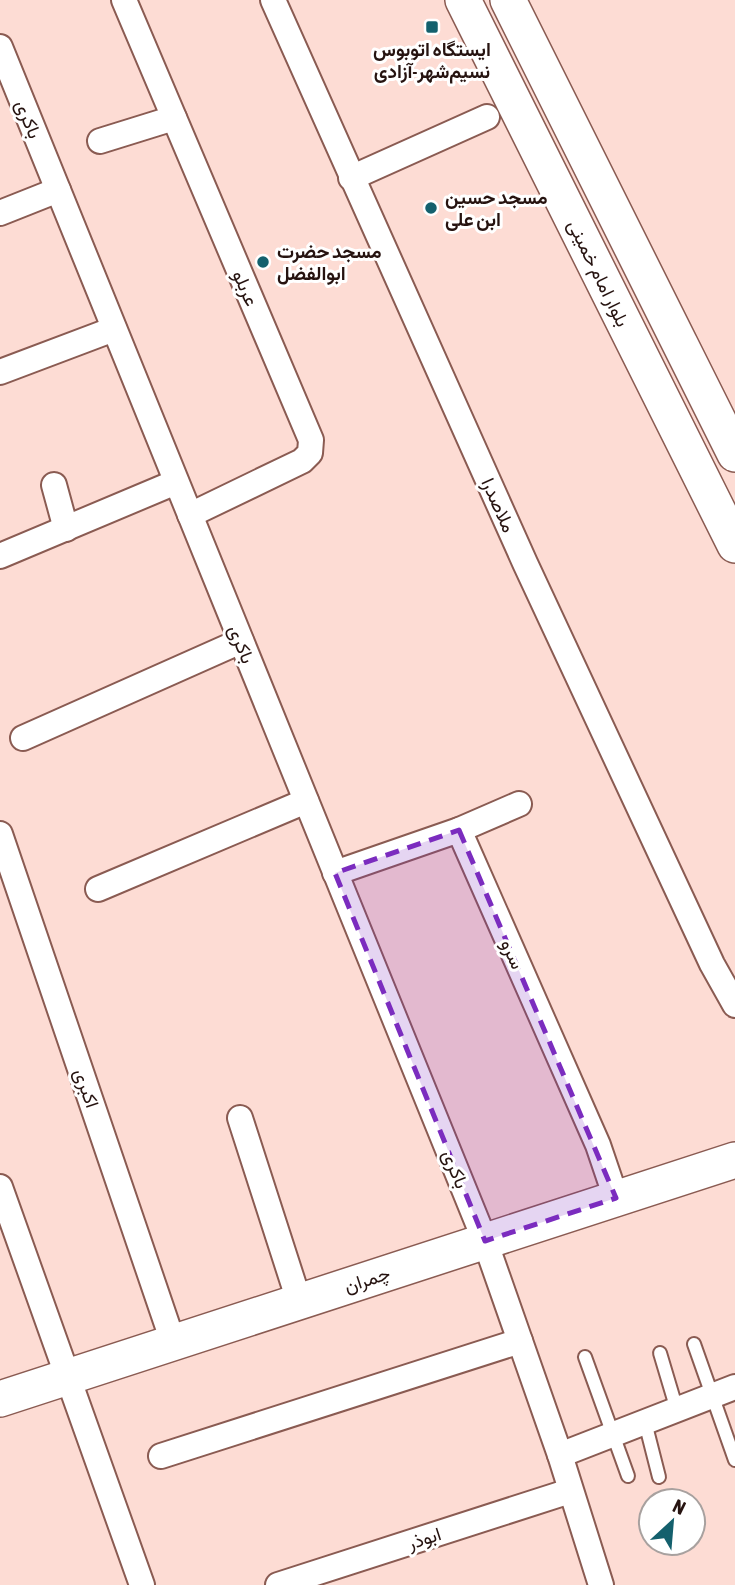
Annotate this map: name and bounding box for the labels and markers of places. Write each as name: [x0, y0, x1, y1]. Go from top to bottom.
marker: ایستگاه اتوبوس نسیم‌شهر-آزادی: [424, 19, 440, 35]
place label: ایستگاه اتوبوس نسیم‌شهر-آزادی: [373, 38, 491, 84]
place label: مسجد حسین ابن علی: [445, 186, 548, 231]
marker: مسجد حسین ابن علی: [423, 200, 439, 216]
place label: مسجد حضرت ابوالفضل: [277, 240, 382, 286]
marker: مسجد حضرت ابوالفضل: [255, 254, 271, 270]

